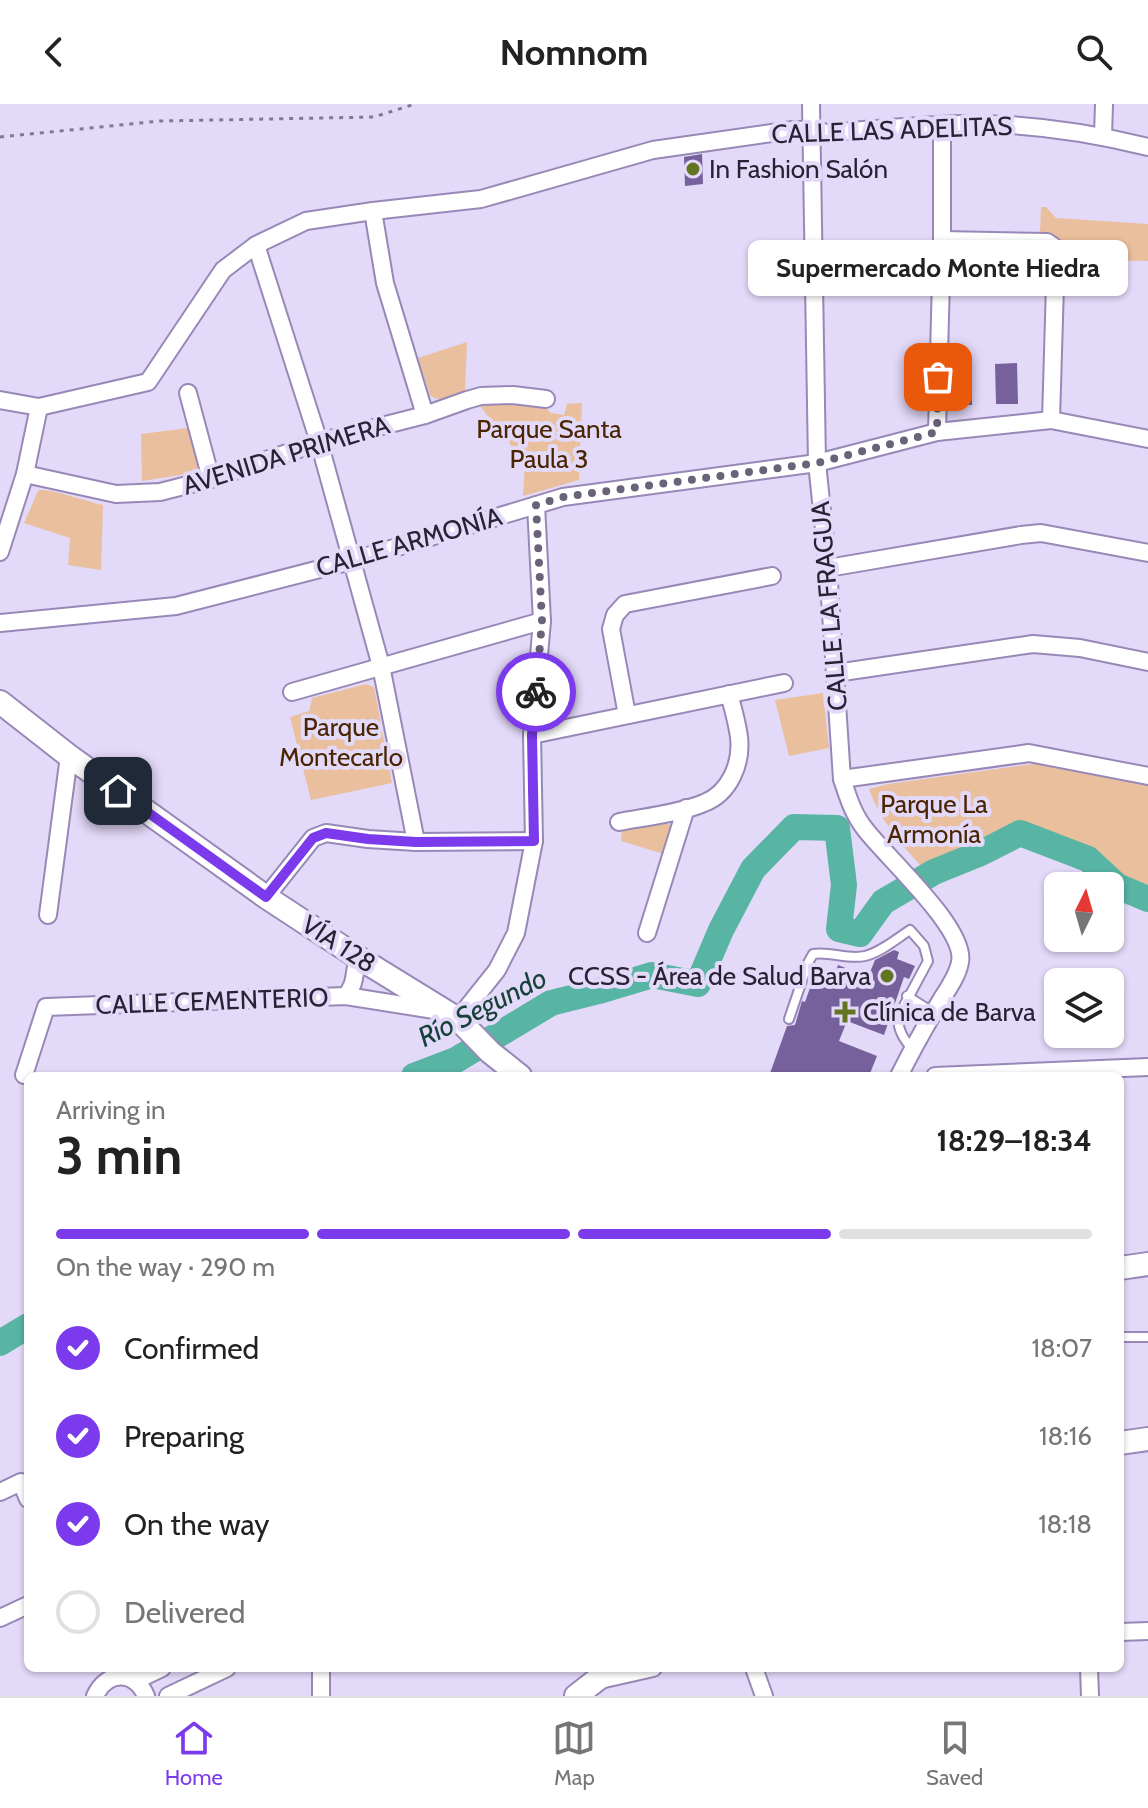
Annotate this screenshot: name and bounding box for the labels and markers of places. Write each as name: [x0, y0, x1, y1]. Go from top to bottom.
place label: In Fashion Salón: [709, 153, 888, 185]
marker: In Fashion Salón: [684, 160, 702, 178]
callout: Supermercado Monte Hiedra: [748, 241, 1128, 297]
pin: [904, 343, 972, 411]
pin: [84, 757, 152, 825]
place label: CCSS - Área de Salud Barva: [568, 960, 872, 992]
marker: CCSS - Área de Salud Barva: [878, 967, 896, 985]
place label: Clínica de Barva: [863, 996, 1036, 1028]
marker: Clínica de Barva: [834, 1001, 856, 1023]

